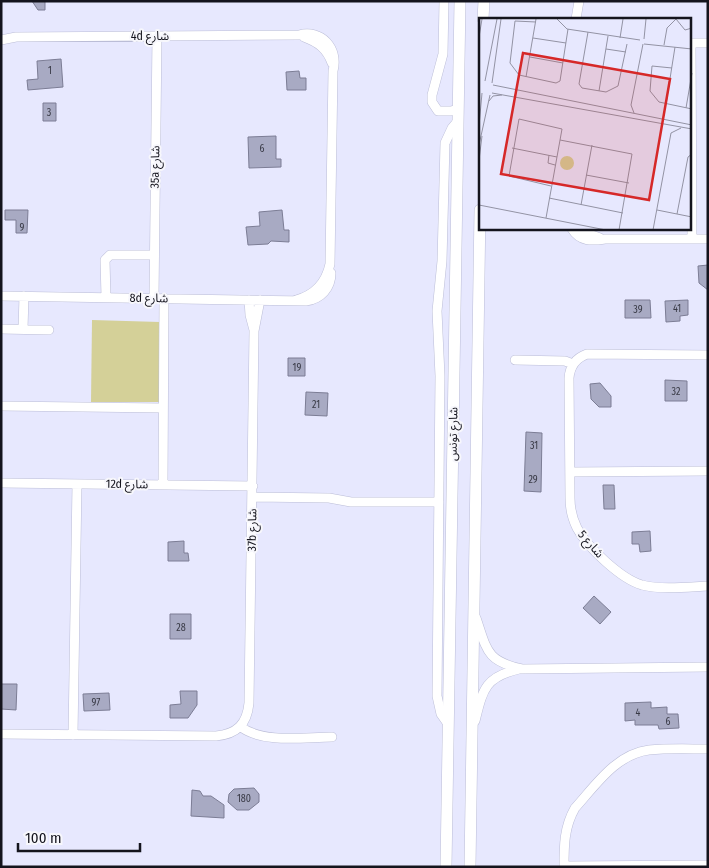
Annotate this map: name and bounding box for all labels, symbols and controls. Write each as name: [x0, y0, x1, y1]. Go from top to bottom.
inset map: [479, 18, 692, 230]
street label: 4d شارع: [131, 29, 169, 45]
house number: 1: [48, 65, 52, 77]
house number: 3: [47, 107, 52, 119]
house number: 6: [260, 143, 265, 155]
street label: 35a شارع: [148, 145, 164, 189]
house number: 9: [20, 222, 25, 234]
street label: 8d شارع: [130, 291, 168, 307]
house number: 41: [673, 303, 681, 315]
house number: 39: [633, 304, 643, 316]
house number: 19: [293, 362, 302, 374]
house number: 32: [672, 386, 681, 398]
house number: 21: [312, 399, 320, 411]
street label: شارع تونس: [446, 407, 462, 461]
house number: 31: [530, 440, 538, 452]
house number: 29: [528, 474, 538, 486]
street label: 12d شارع: [106, 477, 148, 493]
street label: 37b شارع: [245, 508, 261, 552]
street label: شارع 5: [574, 527, 607, 562]
house number: 28: [176, 622, 186, 634]
house number: 97: [92, 697, 100, 709]
house number: 4: [636, 707, 641, 719]
house number: 6: [666, 716, 671, 728]
house number: 180: [237, 793, 251, 805]
scale bar: [18, 820, 140, 852]
text: 100 m: [25, 829, 62, 847]

